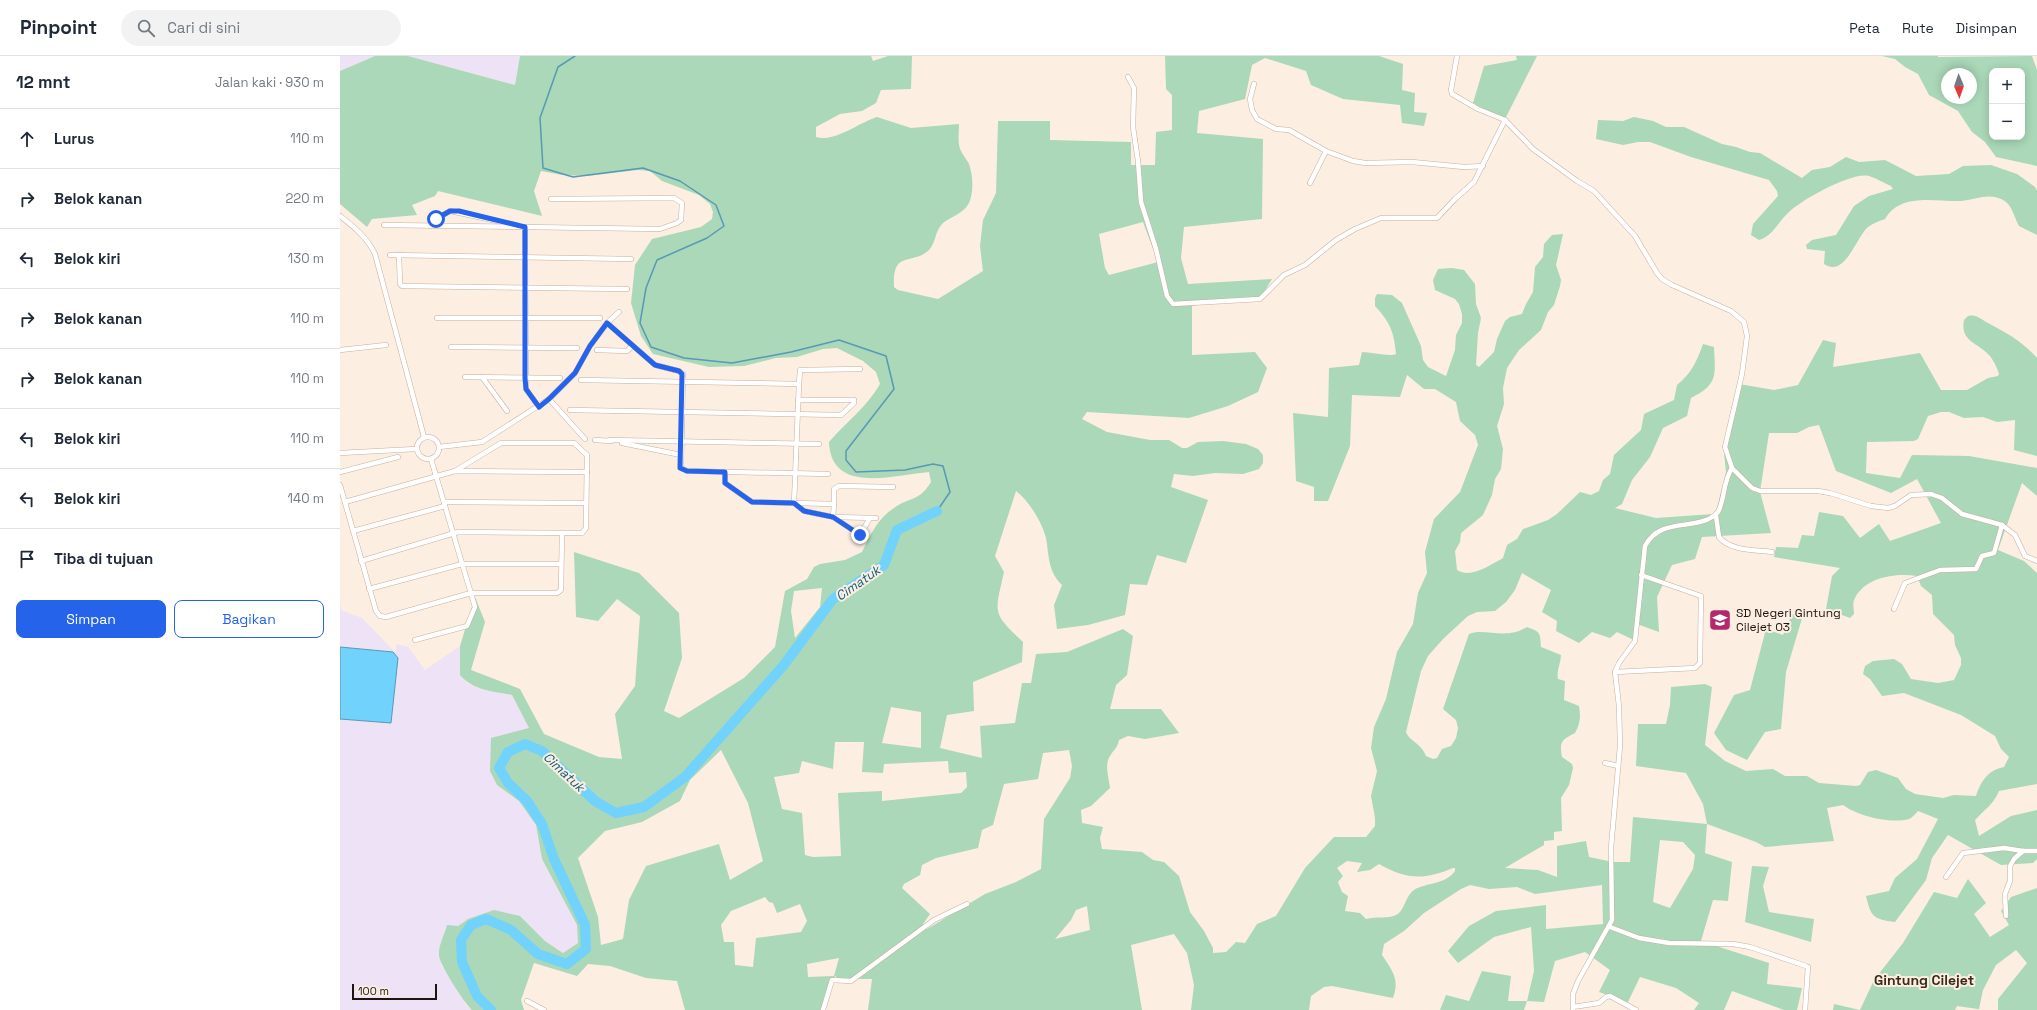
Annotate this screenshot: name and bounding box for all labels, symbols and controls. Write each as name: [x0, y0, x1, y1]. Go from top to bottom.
search box: [121, 10, 401, 46]
text: Pinpoint: [20, 15, 97, 40]
icon: search: [135, 17, 157, 39]
text: Cari di sini: [167, 18, 240, 37]
text: Peta: [1849, 19, 1880, 37]
text: Rute: [1902, 19, 1934, 37]
text: Disimpan: [1956, 19, 2017, 37]
north arrow: [1941, 68, 1977, 104]
map controls: [1989, 68, 2025, 140]
button: +: [1989, 68, 2025, 104]
text: 12 mnt: [16, 71, 71, 93]
text: Jalan kaki · 930 m: [215, 74, 324, 91]
button: −: [1989, 104, 2025, 140]
icon: ahead: [16, 128, 38, 150]
text: Lurus: [54, 129, 94, 148]
text: 110 m: [290, 130, 324, 147]
icon: right: [16, 188, 38, 210]
text: Belok kanan: [54, 189, 142, 208]
text: 220 m: [285, 190, 324, 207]
route start: [427, 210, 445, 228]
icon: left: [16, 248, 38, 270]
text: Belok kiri: [54, 249, 120, 268]
text: 130 m: [288, 250, 324, 267]
icon: right: [16, 308, 38, 330]
text: Belok kanan: [54, 309, 142, 328]
text: 110 m: [290, 310, 324, 327]
icon: right: [16, 368, 38, 390]
text: Belok kanan: [54, 369, 142, 388]
text: 110 m: [290, 370, 324, 387]
icon: left: [16, 428, 38, 450]
text: Belok kiri: [54, 429, 120, 448]
text: 110 m: [290, 430, 324, 447]
icon: left: [16, 488, 38, 510]
text: Belok kiri: [54, 489, 120, 508]
text: 140 m: [288, 490, 324, 507]
route end: [851, 526, 869, 544]
icon: arrive: [16, 548, 38, 570]
text: Tiba di tujuan: [54, 549, 153, 568]
water label: Cimatuk: [832, 560, 885, 605]
button: Simpan: [16, 600, 166, 638]
button: Bagikan: [174, 600, 324, 638]
place label: SD Negeri Gintung Cilejet 03: [1736, 605, 1841, 635]
school or university icon: SD Negeri Gintung Cilejet 03: [1707, 607, 1733, 633]
water label: Cimatuk: [540, 748, 590, 797]
district label: Gintung Cilejet: [1874, 971, 1974, 989]
scale bar: [352, 982, 437, 1001]
text: 100 m: [358, 984, 389, 998]

